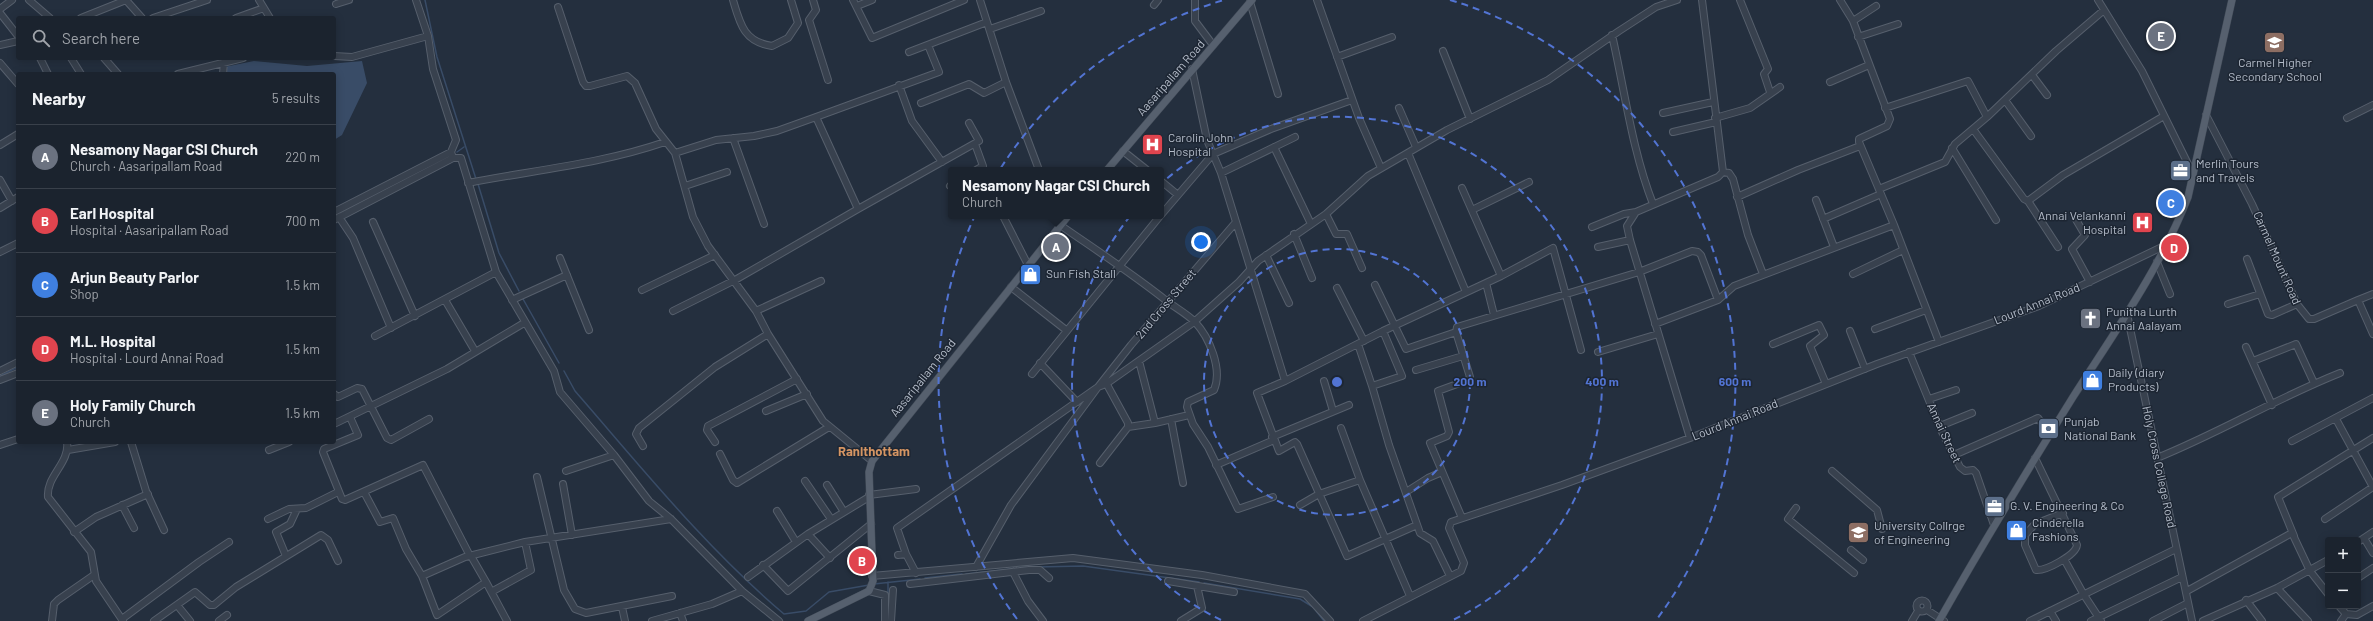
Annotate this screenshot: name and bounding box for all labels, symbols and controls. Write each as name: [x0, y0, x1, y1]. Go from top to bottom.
search box: [16, 16, 336, 60]
pin: E: [2148, 21, 2174, 51]
icon: search: [30, 27, 52, 49]
text: Search here: [62, 29, 140, 47]
school or university icon: Carmel Higher Secondary School: [2262, 29, 2288, 55]
street label: Aasaripallam Road: [1133, 37, 1207, 118]
place label: Carmel Higher Secondary School: [2228, 55, 2322, 83]
text: Nearby: [32, 88, 86, 108]
text: 5 results: [272, 90, 320, 106]
place label: Carolin John Hospital: [1168, 130, 1233, 158]
hospital icon: Carolin John Hospital: [1139, 132, 1165, 158]
text: Nesamony Nagar CSI Church: [70, 140, 258, 158]
text: A: [41, 149, 49, 165]
text: 220 m: [285, 149, 320, 165]
place label: Merlin Tours and Travels: [2196, 156, 2259, 184]
text: Church · Aasaripallam Road: [70, 158, 222, 174]
office icon: Merlin Tours and Travels: [2168, 158, 2194, 184]
popup: [948, 167, 1164, 219]
text: Nesamony Nagar CSI Church: [962, 176, 1150, 194]
pin: C: [2158, 188, 2184, 218]
text: Church: [962, 194, 1002, 210]
text: Earl Hospital: [70, 204, 154, 222]
place label: Annai Velankanni Hospital: [2038, 208, 2126, 236]
street label: Carmel Mount Road: [2251, 209, 2305, 306]
hospital icon: Annai Velankanni Hospital: [2129, 210, 2155, 236]
text: B: [41, 213, 49, 229]
text: 700 m: [286, 213, 320, 229]
text: Hospital · Aasaripallam Road: [70, 222, 229, 238]
pin: A: [1043, 232, 1069, 262]
your location: [1191, 232, 1211, 252]
pin: D: [2161, 233, 2187, 263]
shop icon: Sun Fish Stall: [1017, 261, 1043, 287]
place label: Sun Fish Stall: [1046, 266, 1116, 280]
street label: 2nd Cross Street: [1132, 266, 1198, 341]
text: Arjun Beauty Parlor: [70, 268, 199, 286]
text: C: [41, 277, 49, 293]
text: 1.5 km: [285, 277, 320, 293]
street label: Lourd Annai Road: [1992, 279, 2082, 327]
text: Shop: [70, 286, 99, 302]
place label: Punitha Lurth Annai Aalayam: [2106, 304, 2182, 332]
church icon: Punitha Lurth Annai Aalayam: [2078, 306, 2104, 332]
text: M.L. Hospital: [70, 332, 155, 350]
street label: Aasaripallam Road: [887, 336, 958, 419]
text: D: [41, 341, 49, 357]
text: 1.5 km: [285, 341, 320, 357]
text: Hospital · Lourd Annai Road: [70, 350, 224, 366]
place label: Daily (diary Products): [2108, 365, 2165, 393]
shop icon: Daily (diary Products): [2079, 367, 2105, 393]
text: 200 m: [1454, 374, 1486, 388]
text: 400 m: [1585, 374, 1619, 388]
text: 600 m: [1719, 374, 1751, 388]
centre of rings: [1330, 375, 1344, 389]
street label: Lourd Annai Road: [1690, 395, 1780, 443]
text: Holy Family Church: [70, 396, 195, 414]
street label: Annai Street: [1925, 400, 1965, 465]
street label: Holy Cross College Road: [2140, 404, 2180, 529]
text: E: [41, 405, 49, 421]
text: 1.5 km: [285, 405, 320, 421]
text: Church: [70, 414, 110, 430]
place label: Punjab National Bank: [2064, 414, 2136, 442]
bank icon: Punjab National Bank: [2036, 416, 2062, 442]
district label: Ranithottam: [838, 443, 910, 459]
office icon: G. V. Engineering & Co: [1981, 493, 2007, 519]
place label: G. V. Engineering & Co: [2010, 498, 2124, 512]
place label: Cinderella Fashions: [2032, 515, 2084, 543]
shop icon: Cinderella Fashions: [2003, 517, 2029, 543]
place label: University Collrge of Engineering: [1874, 518, 1965, 546]
school or university icon: University Collrge of Engineering: [1845, 520, 1871, 546]
map controls: [2325, 537, 2361, 609]
button: +: [2325, 537, 2361, 573]
pin: B: [849, 546, 875, 576]
button: −: [2325, 573, 2361, 609]

